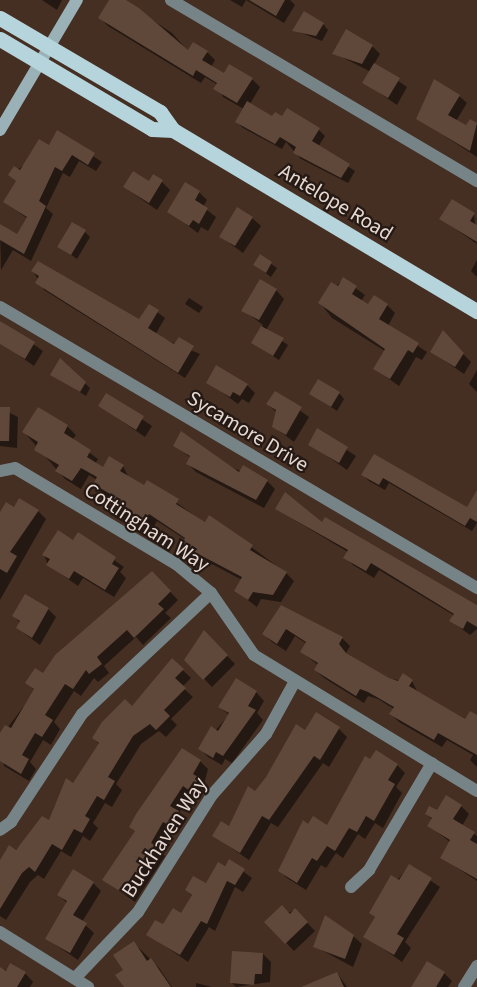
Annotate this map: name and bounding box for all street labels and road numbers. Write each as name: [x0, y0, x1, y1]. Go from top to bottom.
street label: Antelope Road: [275, 158, 397, 246]
street label: Sycamore Drive: [183, 385, 313, 477]
street label: Cottingham Way: [80, 477, 214, 577]
street label: Buckhaven Way: [116, 772, 212, 902]

